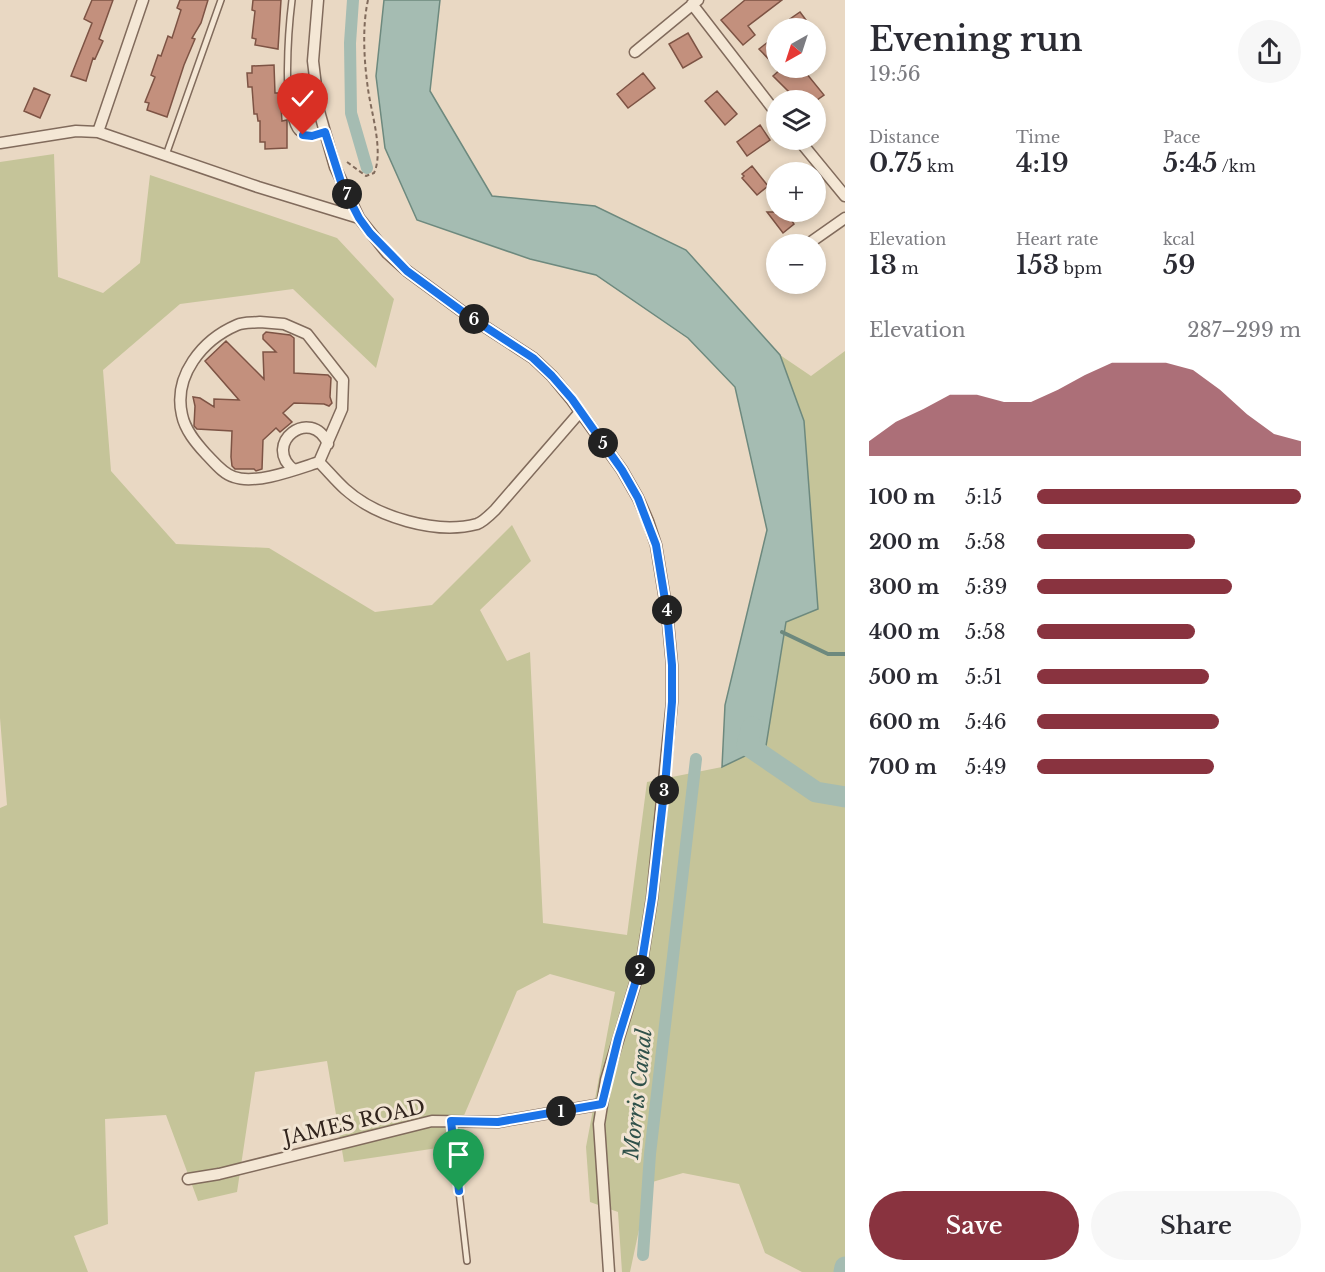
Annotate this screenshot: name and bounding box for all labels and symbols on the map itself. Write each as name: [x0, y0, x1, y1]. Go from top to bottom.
north arrow: [766, 18, 826, 78]
pin: [277, 73, 328, 135]
pin: 7: [332, 179, 362, 209]
pin: 6: [459, 304, 489, 334]
pin: 5: [588, 428, 618, 458]
pin: 4: [652, 595, 682, 625]
pin: 3: [649, 775, 679, 805]
pin: 2: [625, 955, 655, 985]
water label: Morris Canal: [618, 1027, 658, 1161]
street label: JAMES ROAD: [278, 1094, 427, 1151]
pin: 1: [546, 1096, 576, 1126]
pin: [433, 1129, 484, 1191]

